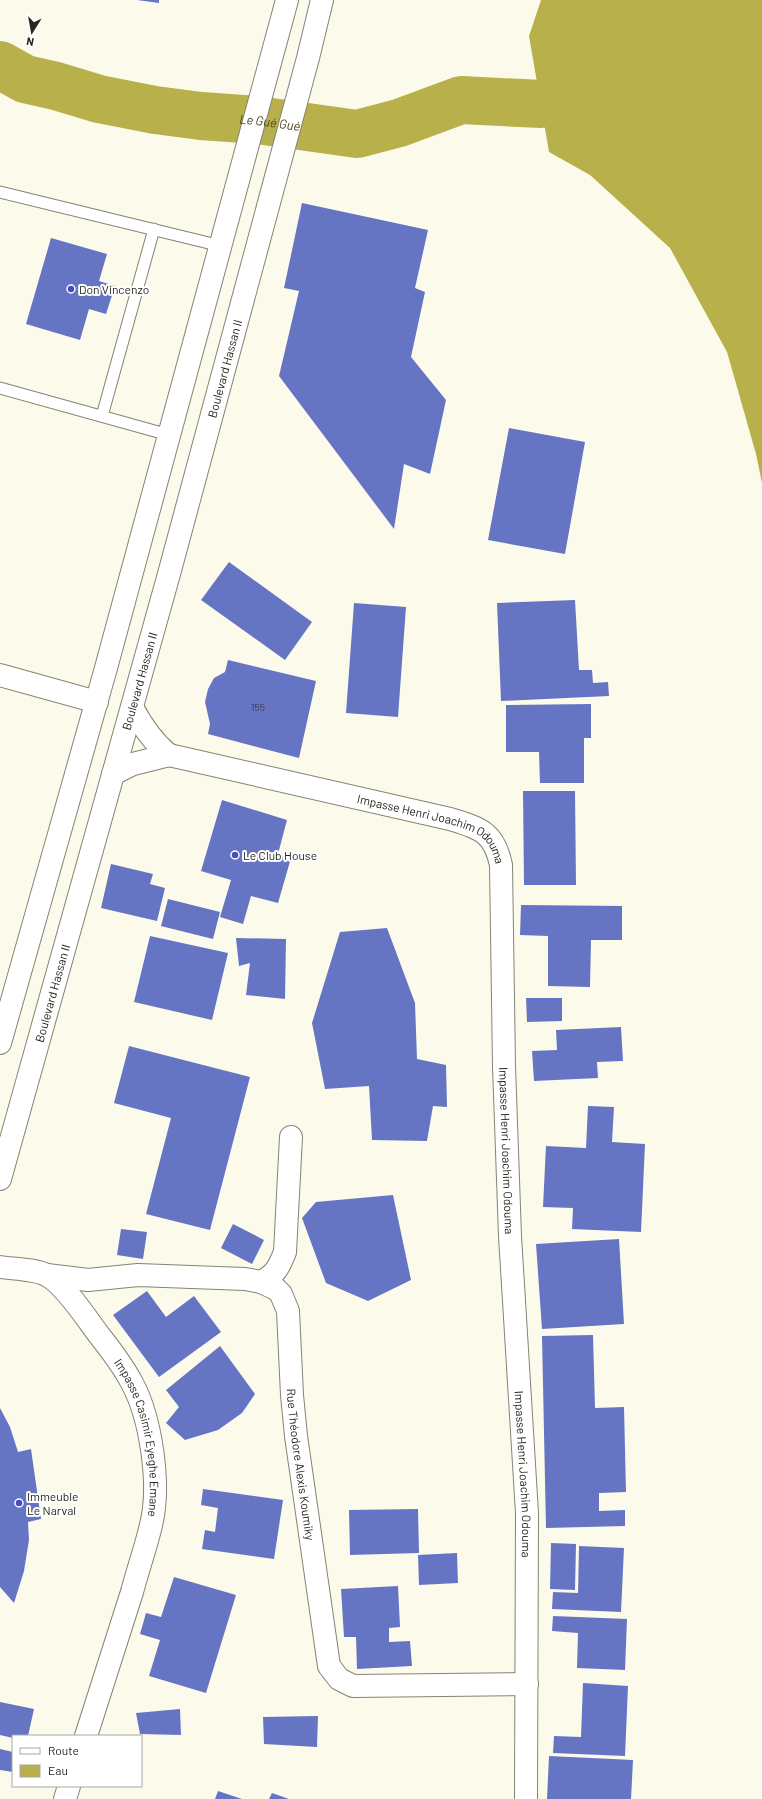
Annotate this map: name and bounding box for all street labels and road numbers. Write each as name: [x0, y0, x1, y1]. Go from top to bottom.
street label: Boulevard Hassan II: [204, 318, 244, 419]
street label: Boulevard Hassan II: [119, 630, 159, 732]
street label: Impasse Henri Joachim Odouma: [356, 791, 507, 865]
street label: Boulevard Hassan II: [32, 943, 72, 1044]
street label: Impasse Henri Joachim Odouma: [497, 1067, 517, 1235]
street label: Impasse Casimir Eyeghe Emane: [112, 1356, 162, 1518]
street label: Rue Théodore Alexis Koumiky: [285, 1388, 318, 1542]
street label: Impasse Henri Joachim Odouma: [513, 1390, 534, 1558]

